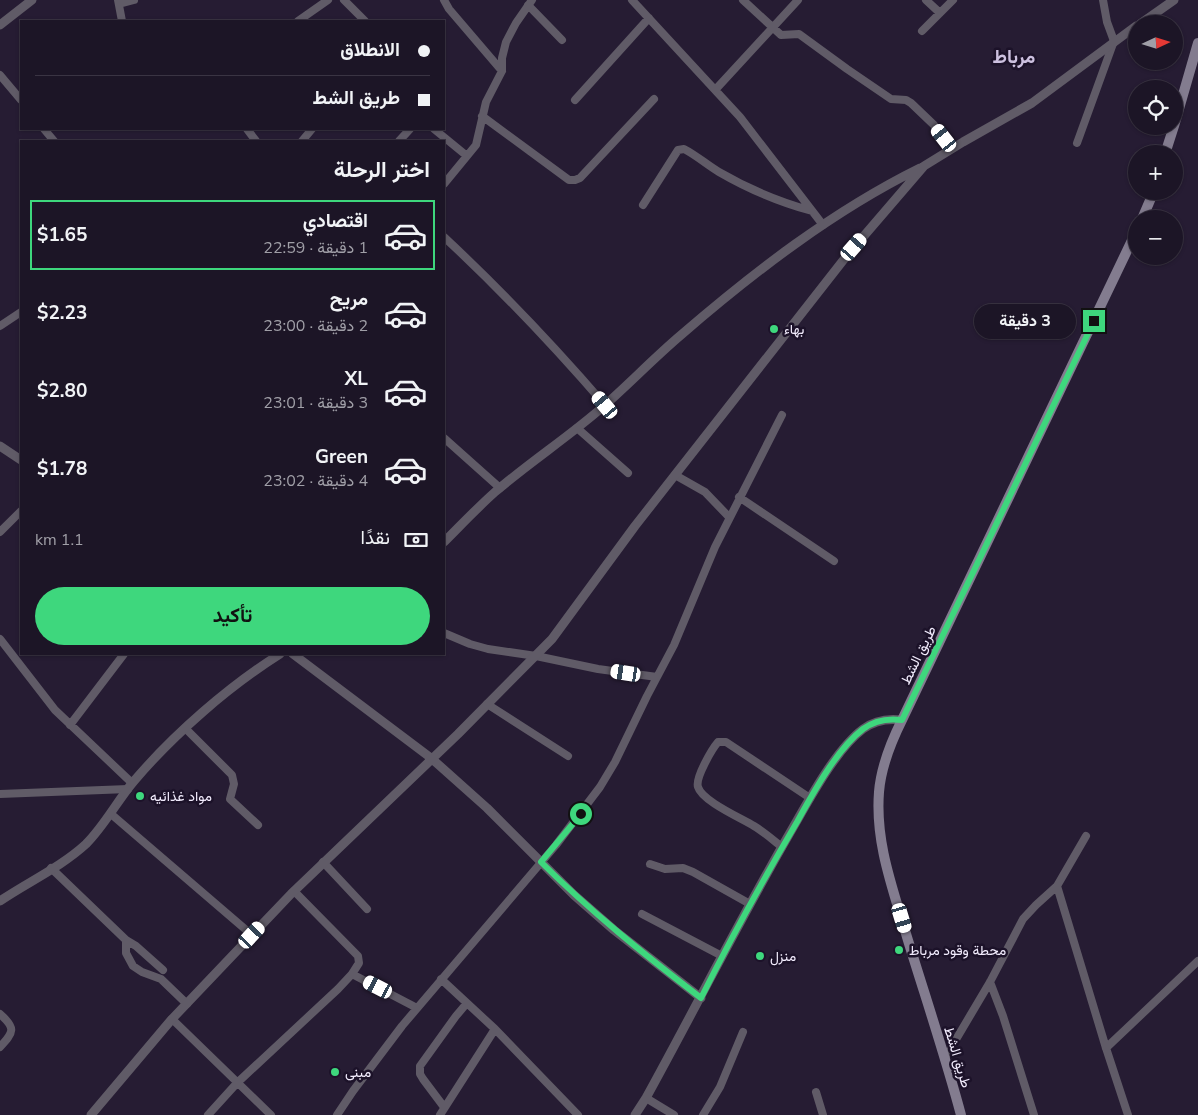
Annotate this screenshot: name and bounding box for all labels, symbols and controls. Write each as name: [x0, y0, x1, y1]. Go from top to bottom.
north arrow: [1128, 15, 1182, 70]
map controls: [1128, 15, 1183, 265]
text: الانطلاق: [340, 37, 400, 63]
district label: مرباط: [993, 44, 1035, 70]
button: locate: [1128, 80, 1183, 135]
text: طريق الشط: [312, 85, 400, 111]
car: [928, 122, 959, 154]
button: +: [1128, 145, 1183, 200]
text: اختر الرحلة: [334, 155, 430, 185]
text: اقتصادي: [303, 208, 368, 234]
button: −: [1128, 210, 1183, 265]
icon: car: [383, 213, 428, 258]
text: $1.65: [37, 222, 87, 248]
car: [838, 231, 869, 263]
text: 1 دقيقة · 22:59: [263, 237, 368, 259]
text: مريح: [330, 286, 368, 312]
icon: car: [383, 291, 428, 336]
text: $2.23: [37, 300, 87, 326]
callout: 3 دقيقة: [974, 304, 1076, 338]
text: 3 دقيقة: [999, 310, 1051, 332]
route end: [1083, 310, 1105, 332]
text: 2 دقيقة · 23:00: [263, 315, 368, 337]
place label: بهاء: [784, 320, 804, 339]
marker: بهاء: [768, 323, 780, 335]
text: XL: [345, 366, 368, 392]
icon: car: [383, 369, 428, 414]
text: $2.80: [37, 378, 87, 404]
car: [589, 389, 620, 421]
text: 3 دقيقة · 23:01: [263, 392, 368, 414]
text: Green: [315, 444, 368, 470]
icon: car: [383, 447, 428, 492]
text: $1.78: [37, 456, 87, 482]
text: 4 دقيقة · 23:02: [263, 470, 368, 492]
text: نقدًا: [361, 525, 390, 551]
icon: cash: [402, 526, 430, 554]
text: 1.1 km: [35, 529, 84, 551]
button: تأكيد: [35, 587, 430, 645]
street label: طريق الشط: [896, 623, 941, 688]
car: [610, 663, 641, 683]
place label: مواد غذائيه: [150, 787, 212, 806]
marker: مواد غذائيه: [134, 790, 146, 802]
route start: [570, 803, 592, 825]
car: [890, 901, 913, 935]
car: [236, 919, 267, 951]
place label: محطة وقود مرباط: [909, 941, 1006, 960]
marker: محطة وقود مرباط: [893, 944, 905, 956]
place label: منزل: [770, 947, 796, 966]
marker: منزل: [754, 950, 766, 962]
car: [361, 974, 394, 1000]
street label: طريق الشط: [939, 1024, 976, 1090]
place label: مبنى: [345, 1063, 371, 1082]
marker: مبنى: [329, 1066, 341, 1078]

